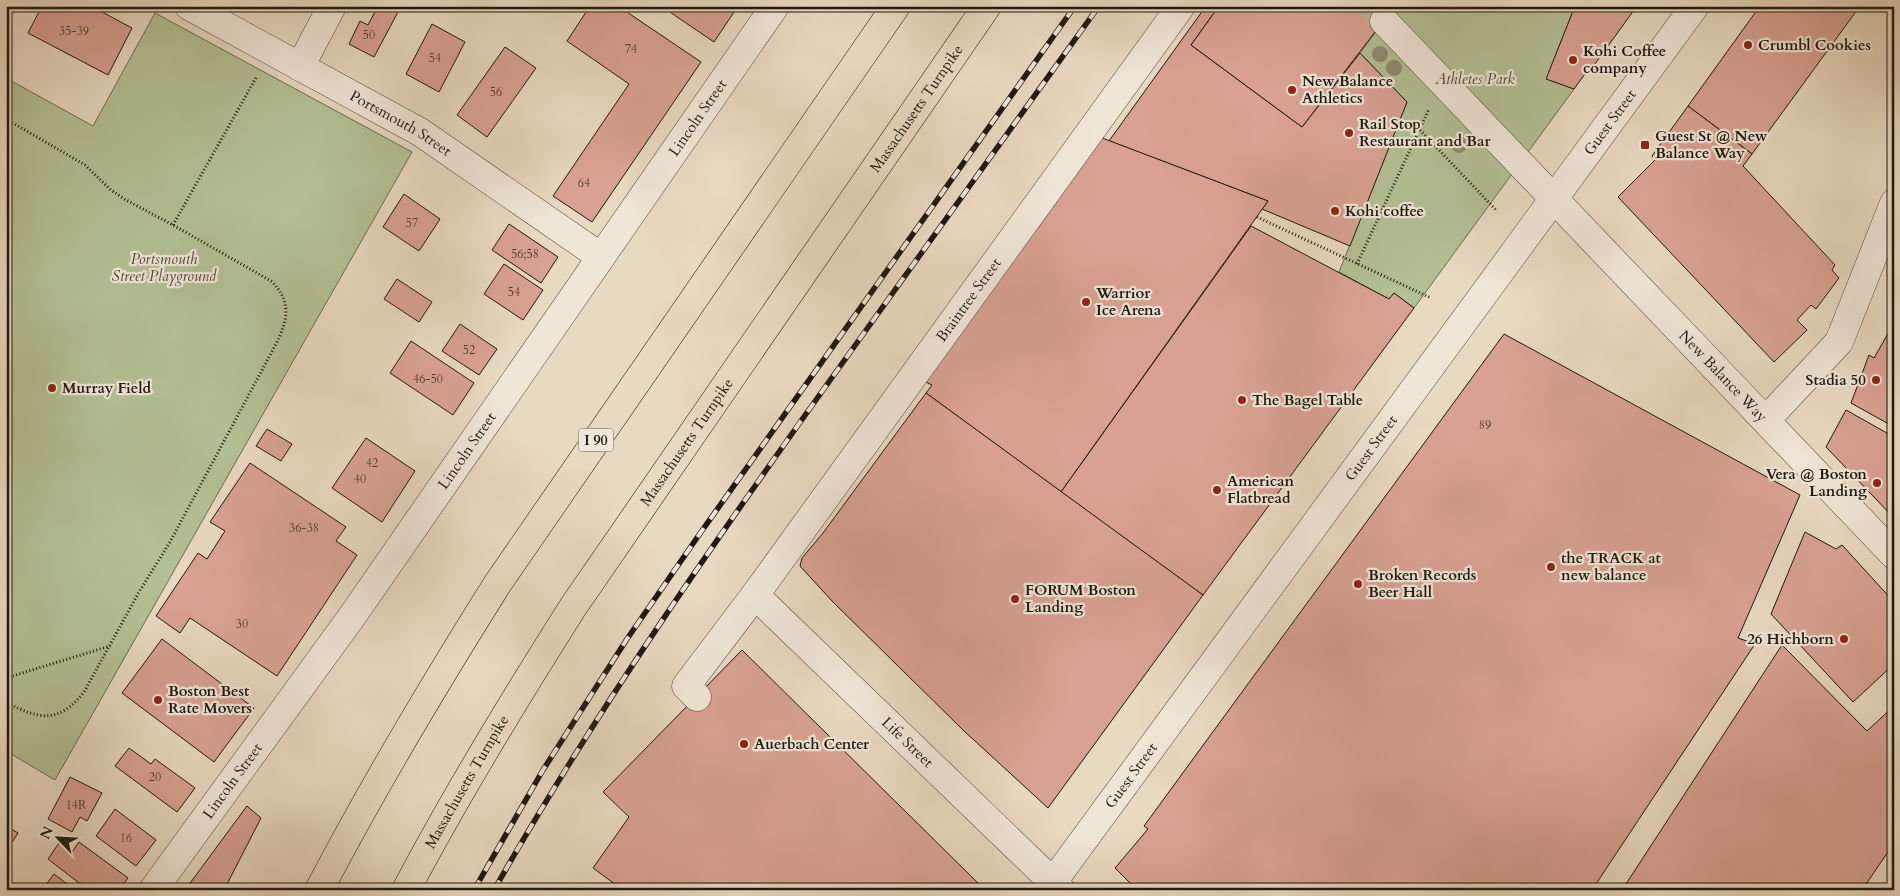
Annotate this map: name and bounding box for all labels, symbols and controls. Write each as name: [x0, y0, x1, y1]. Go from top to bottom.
house number: 35-39: [59, 23, 89, 39]
house number: 50: [363, 27, 375, 43]
place label: Crumbl Cookies: [1758, 35, 1871, 55]
marker: Crumbl Cookies: [1742, 39, 1754, 51]
street label: Massachusetts Turnpike: [865, 40, 968, 176]
house number: 74: [625, 41, 637, 57]
place label: Kohi Coffee company: [1583, 41, 1666, 78]
house number: 54: [429, 50, 441, 66]
marker: Kohi Coffee company: [1567, 54, 1579, 66]
park label: Athletes Park: [1434, 69, 1515, 89]
place label: New Balance Athletics: [1302, 71, 1393, 108]
street label: Lincoln Street: [664, 75, 731, 160]
house number: 56: [490, 84, 502, 100]
marker: New Balance Athletics: [1286, 84, 1298, 96]
street label: Guest Street: [1579, 85, 1641, 159]
street label: Portsmouth Street: [346, 86, 456, 161]
place label: Rail Stop Restaurant and Bar: [1359, 114, 1491, 151]
place label: Guest St @ New Balance Way: [1655, 126, 1768, 163]
marker: Rail Stop Restaurant and Bar: [1343, 127, 1355, 139]
marker: Guest St @ New Balance Way: [1639, 139, 1651, 151]
house number: 64: [578, 175, 590, 191]
place label: Kohi coffee: [1345, 201, 1424, 221]
marker: Kohi coffee: [1329, 205, 1341, 217]
house number: 57: [406, 215, 418, 231]
house number: 56;58: [511, 246, 539, 262]
park label: Portsmouth Street Playground: [112, 249, 217, 286]
street label: Braintree Street: [931, 254, 1006, 346]
place label: Warrior Ice Arena: [1095, 283, 1162, 320]
house number: 54: [508, 284, 520, 300]
marker: Warrior Ice Arena: [1080, 296, 1092, 308]
street label: New Balance Way: [1674, 326, 1772, 426]
house number: 52: [463, 342, 475, 358]
place label: Stadia 50: [1806, 370, 1866, 390]
house number: 46-50: [413, 371, 443, 387]
street label: Massachusetts Turnpike: [636, 374, 738, 510]
marker: Stadia 50: [1870, 374, 1882, 386]
place label: Murray Field: [62, 378, 152, 398]
marker: Murray Field: [46, 382, 58, 394]
place label: The Bagel Table: [1252, 390, 1363, 410]
marker: The Bagel Table: [1236, 394, 1248, 406]
street label: Lincoln Street: [433, 408, 501, 493]
street label: Guest Street: [1340, 411, 1402, 485]
house number: 89: [1479, 417, 1491, 433]
road number: I 90: [578, 428, 614, 452]
house number: 42: [366, 455, 378, 471]
place label: Vera @ Boston Landing: [1766, 464, 1867, 501]
house number: 40: [354, 471, 366, 487]
place label: American Flatbread: [1227, 471, 1294, 508]
marker: Vera @ Boston Landing: [1871, 477, 1883, 489]
marker: American Flatbread: [1211, 484, 1223, 496]
house number: 36-38: [289, 520, 319, 536]
place label: the TRACK at new balance: [1561, 548, 1662, 585]
marker: the TRACK at new balance: [1545, 561, 1557, 573]
place label: Broken Records Beer Hall: [1368, 565, 1476, 602]
marker: Broken Records Beer Hall: [1352, 578, 1364, 590]
place label: FORUM Boston Landing: [1025, 580, 1136, 617]
marker: FORUM Boston Landing: [1009, 593, 1021, 605]
house number: 30: [236, 616, 248, 632]
place label: 26 Hichborn: [1747, 629, 1834, 649]
marker: 26 Hichborn: [1838, 633, 1850, 645]
place label: Boston Best Rate Movers: [168, 681, 252, 718]
marker: Boston Best Rate Movers: [152, 694, 164, 706]
street label: Massachusetts Turnpike: [420, 711, 513, 852]
street label: Life Street: [877, 712, 938, 772]
place label: Auerbach Center: [754, 734, 870, 754]
marker: Auerbach Center: [738, 738, 750, 750]
street label: Guest Street: [1100, 738, 1162, 812]
street label: Lincoln Street: [198, 739, 267, 823]
house number: 20: [149, 769, 161, 785]
house number: 14R: [66, 797, 87, 813]
north arrow: [32, 814, 82, 864]
text: N: [35, 823, 58, 842]
house number: 16: [120, 830, 132, 846]

